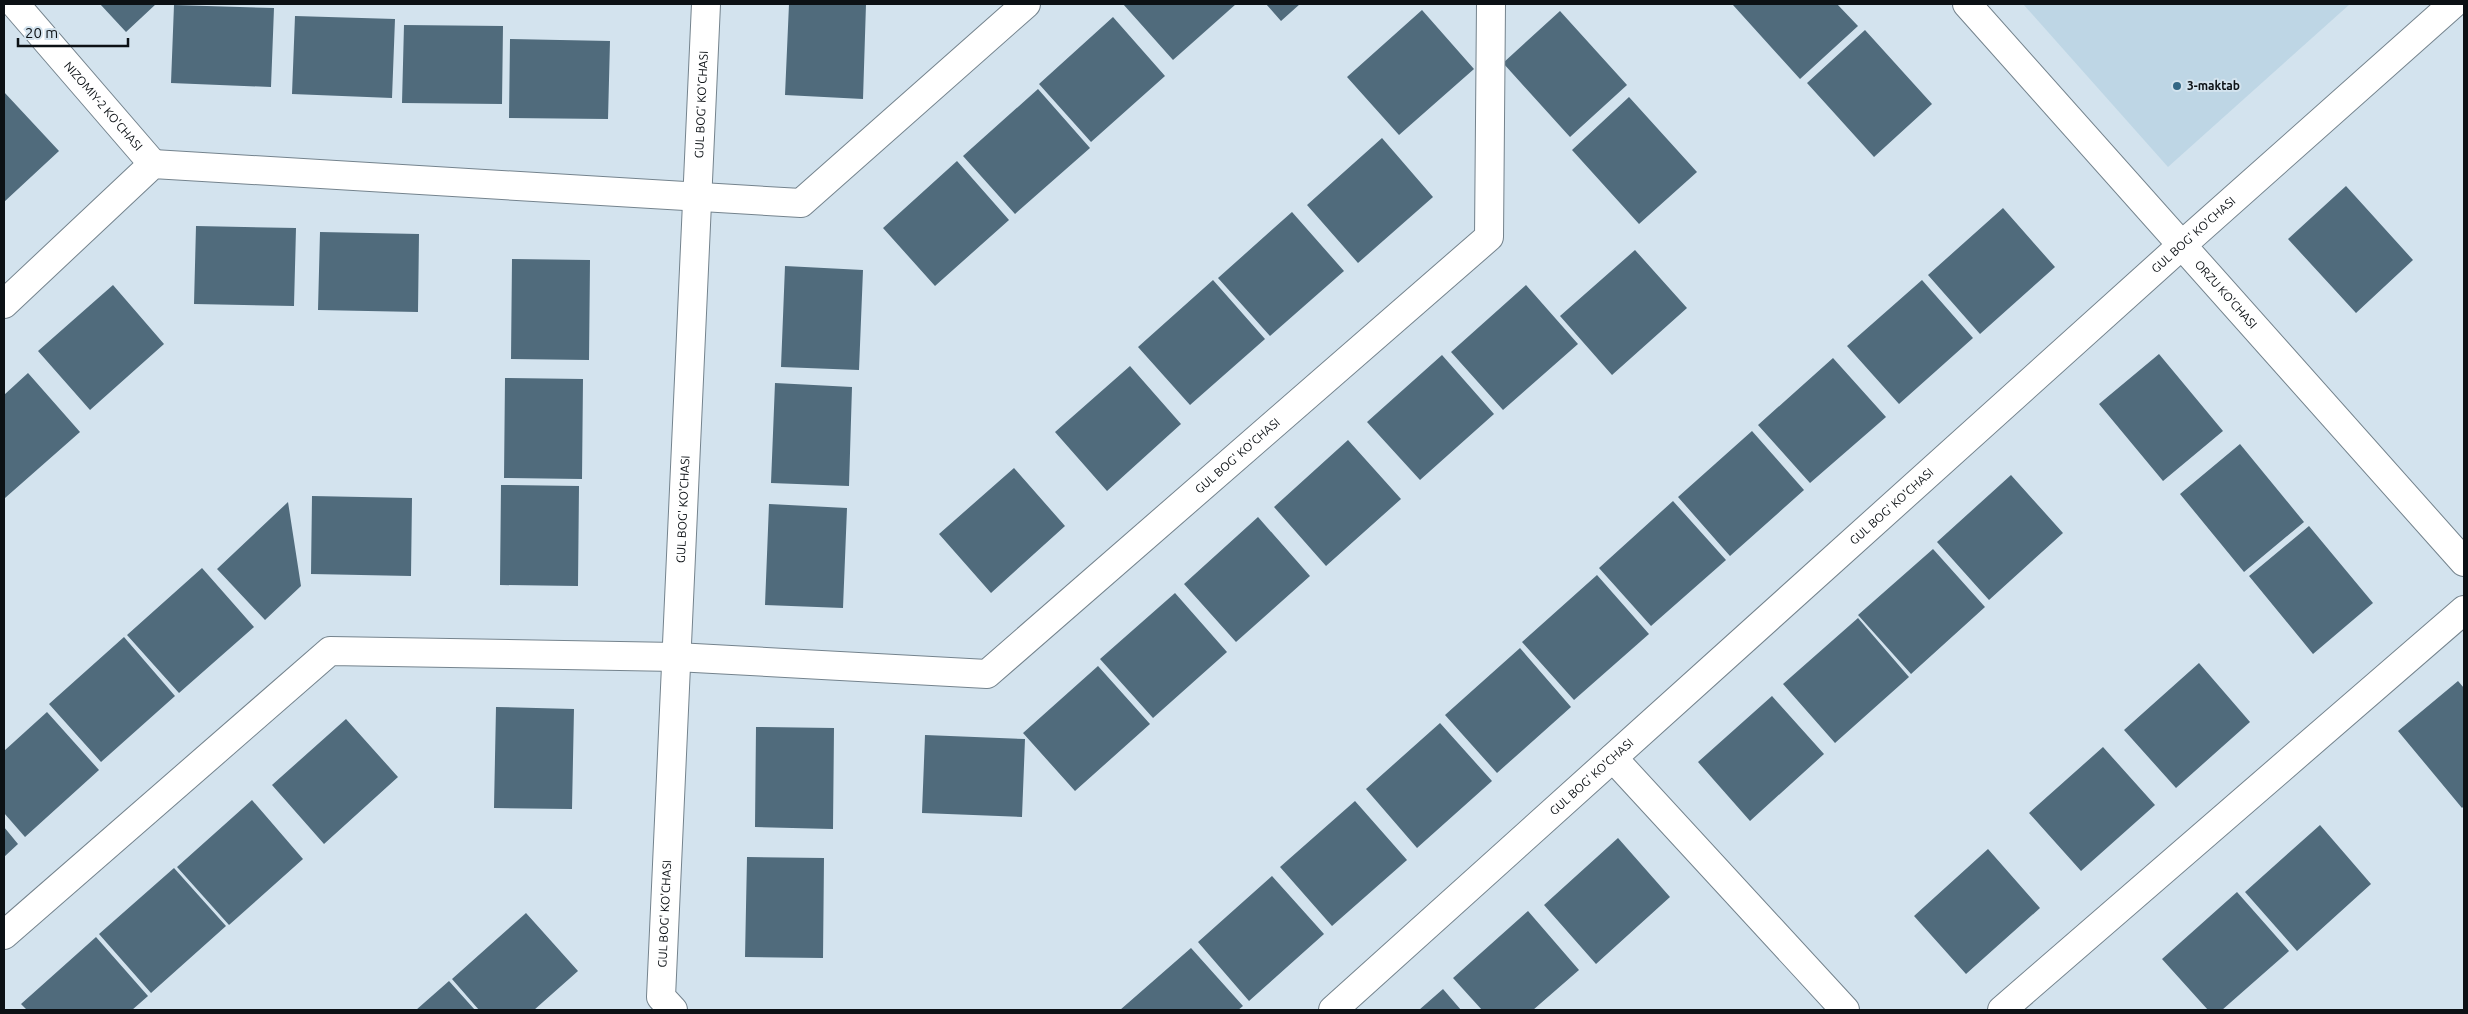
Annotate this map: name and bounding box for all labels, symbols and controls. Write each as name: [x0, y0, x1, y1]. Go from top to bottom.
scale bar: [18, 15, 128, 47]
text: 20 m: [25, 24, 58, 41]
street label: GUL BOG' KO'CHASI: [692, 51, 710, 159]
street label: NIZOMIY-2 KO'CHASI: [62, 59, 145, 153]
place label: 3-maktab: [2187, 79, 2240, 92]
marker: 3-maktab: [2171, 80, 2183, 92]
street label: GUL BOG' KO'CHASI: [2149, 194, 2238, 275]
street label: ORZU KO'CHASI: [2192, 257, 2260, 331]
street label: GUL BOG' KO'CHASI: [1192, 415, 1282, 496]
street label: GUL BOG' KO'CHASI: [674, 455, 692, 563]
street label: GUL BOG' KO'CHASI: [1847, 465, 1936, 547]
street label: GUL BOG' KO'CHASI: [1547, 736, 1636, 818]
street label: GUL BOG' KO'CHASI: [655, 860, 673, 968]

